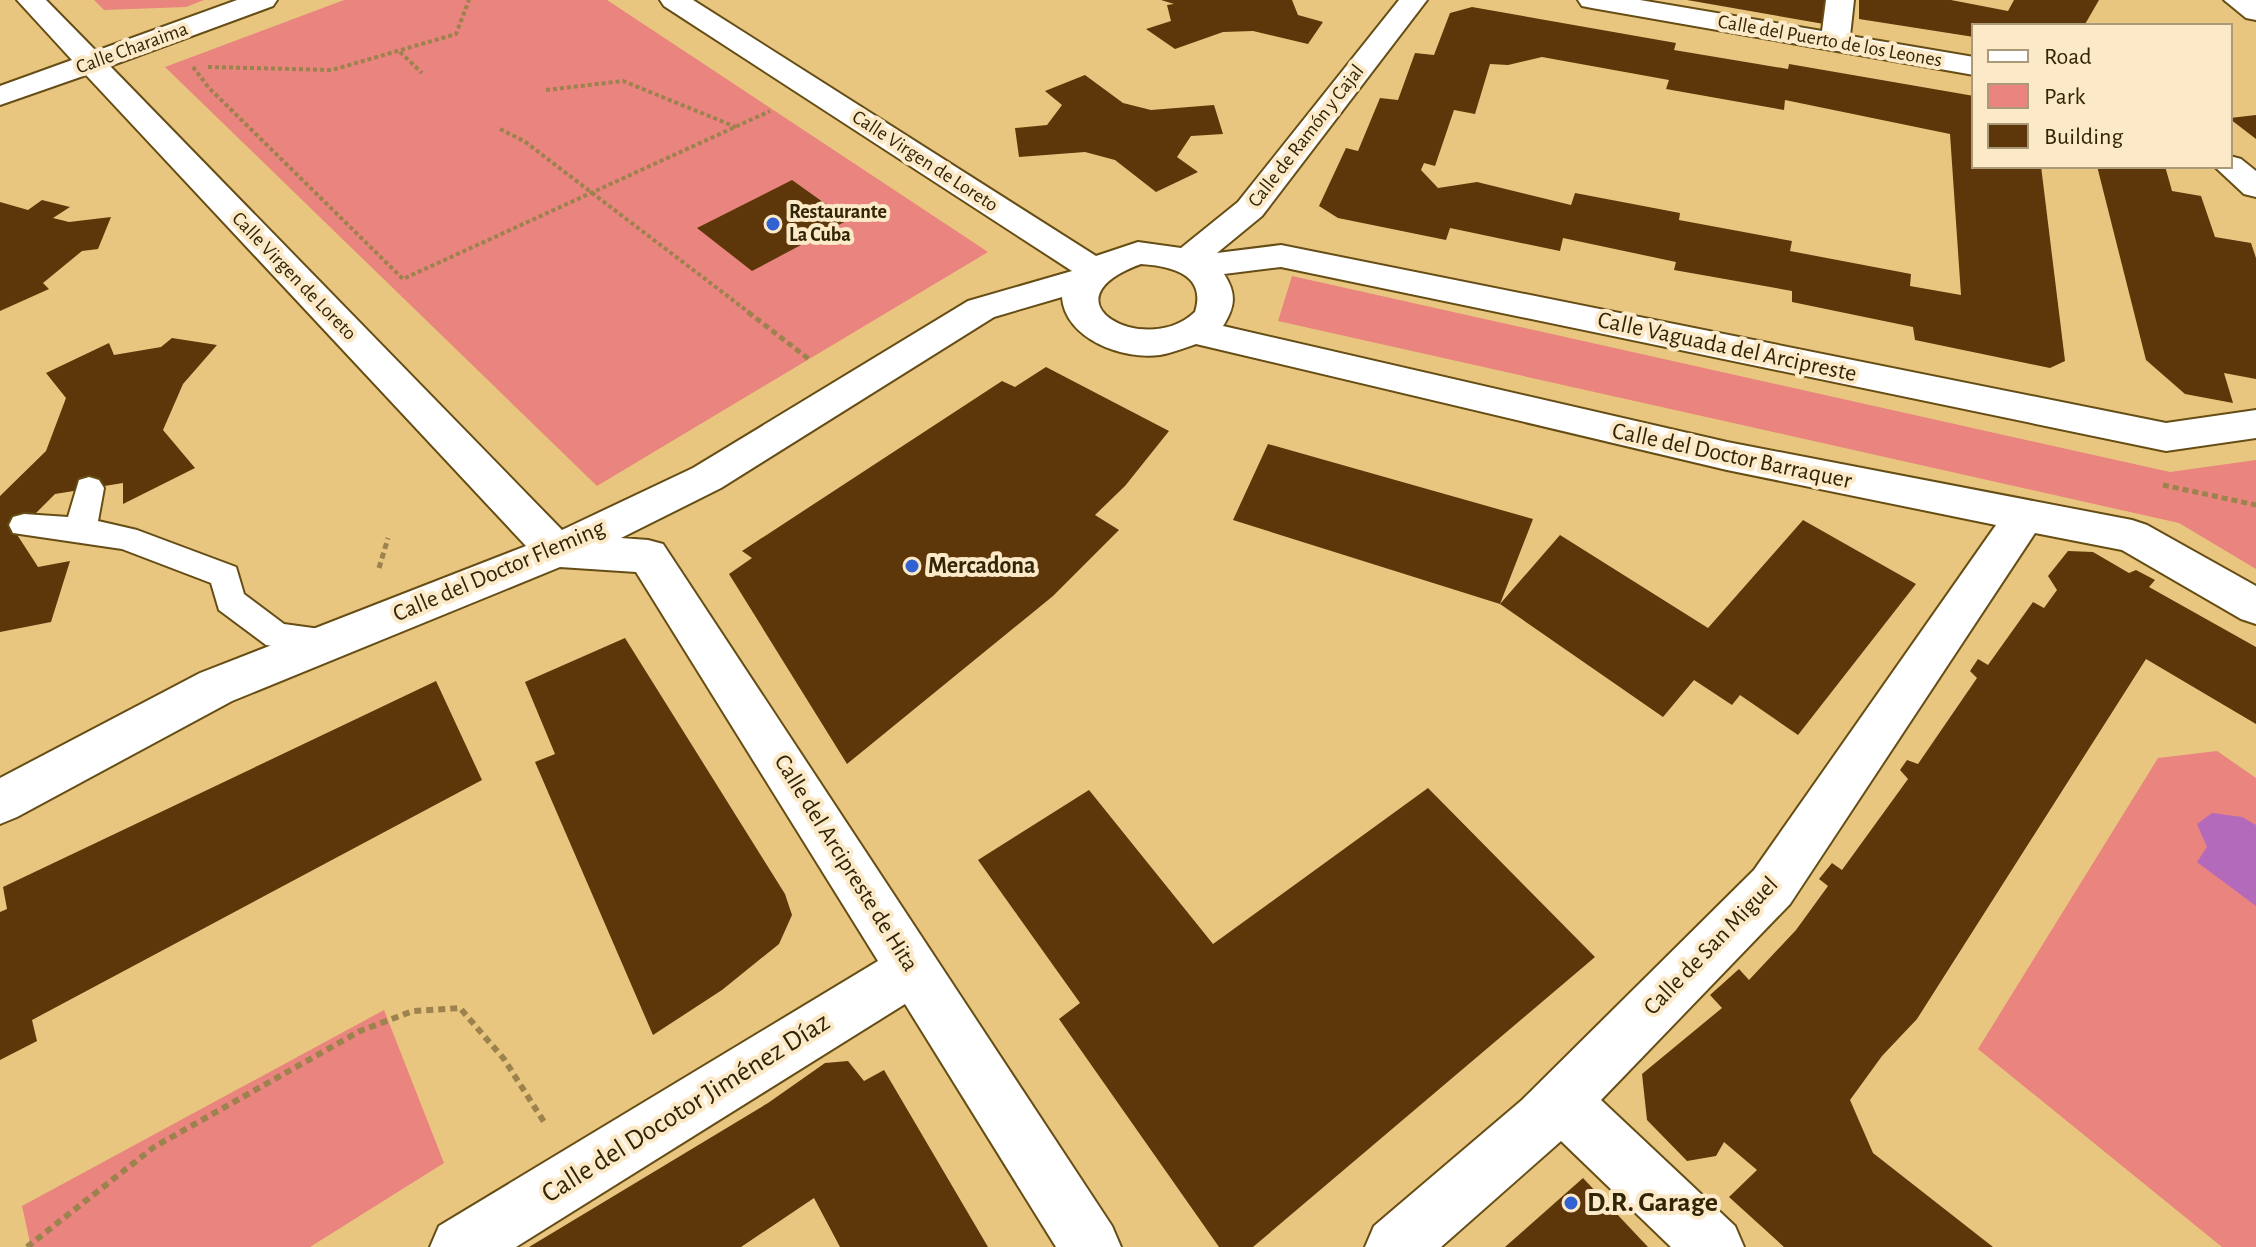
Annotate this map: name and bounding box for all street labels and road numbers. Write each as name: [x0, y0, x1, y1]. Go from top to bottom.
street label: Calle del Puerto de los Leones: [1716, 11, 1944, 71]
street label: Calle Charaima: [73, 19, 191, 77]
street label: Calle de Ramón y Cajal: [1244, 61, 1368, 211]
street label: Calle Virgen de Loreto: [849, 107, 1001, 215]
street label: Calle Virgen de Loreto: [228, 208, 360, 344]
street label: Calle Vaguada del Arcipreste: [1595, 308, 1859, 386]
street label: Calle del Doctor Barraquer: [1610, 419, 1854, 493]
street label: Calle del Doctor Fleming: [390, 515, 609, 626]
street label: Calle del Arcipreste de Hita: [769, 750, 923, 976]
street label: Calle de San Miguel: [1639, 872, 1783, 1020]
street label: Calle del Docotor Jiménez Díaz: [537, 1008, 835, 1208]

